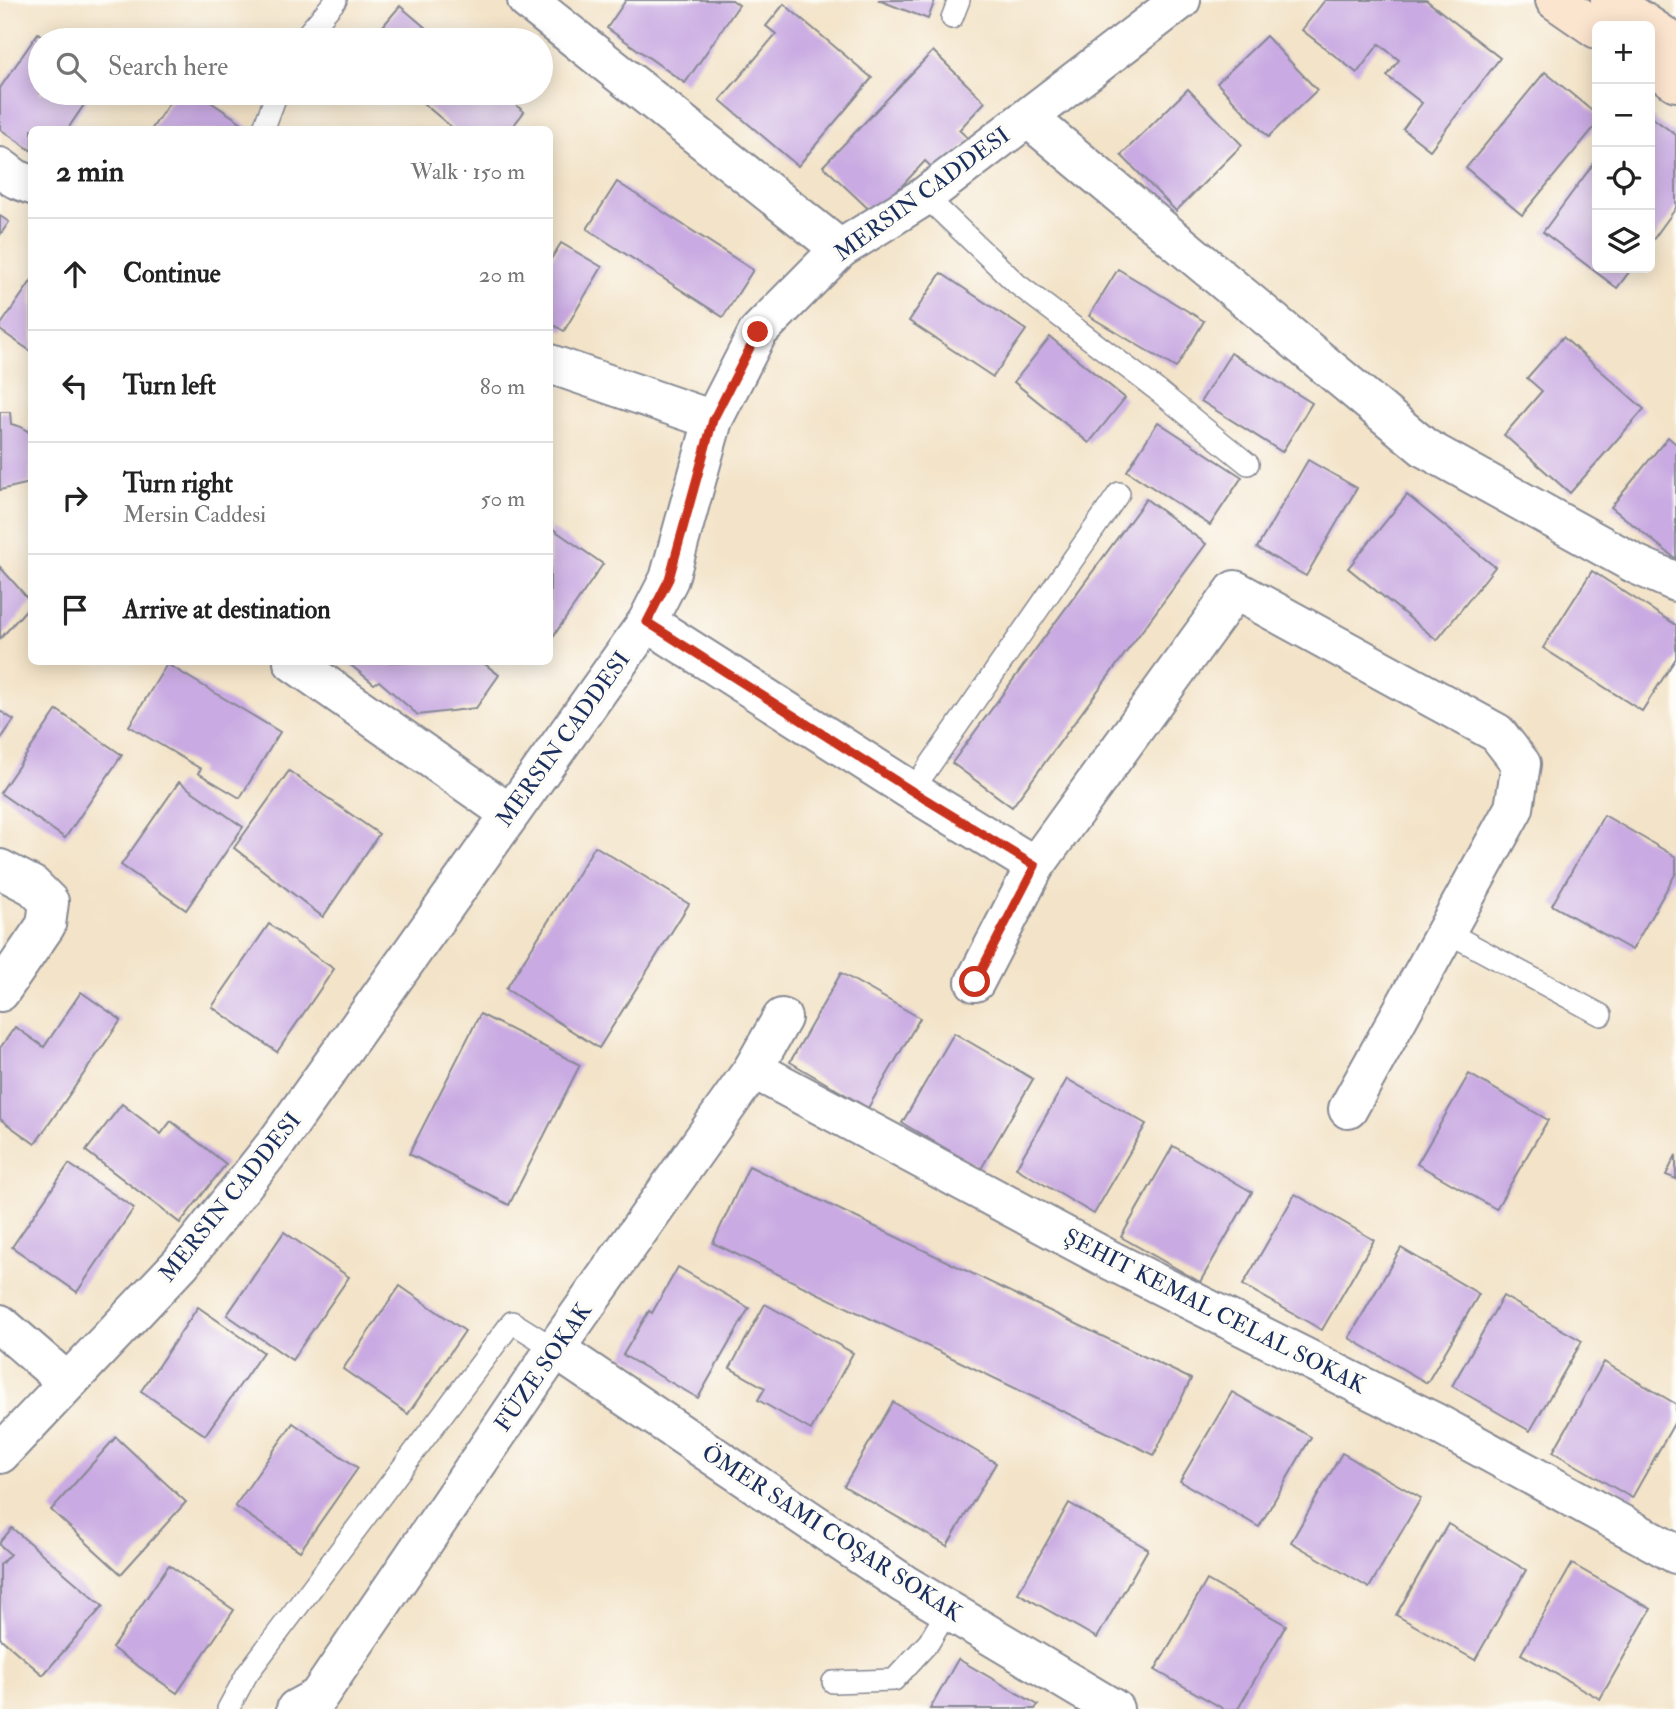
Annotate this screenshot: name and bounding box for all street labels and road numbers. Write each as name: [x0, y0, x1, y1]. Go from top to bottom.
street label: MERSIN CADDESI: [829, 121, 1015, 267]
street label: MERSIN CADDESI: [490, 646, 636, 832]
street label: MERSIN CADDESI: [153, 1106, 307, 1288]
street label: ŞEHIT KEMAL CELAL SOKAK: [1059, 1222, 1372, 1400]
street label: FÜZE SOKAK: [488, 1296, 599, 1437]
street label: ÖMER SAMI COŞAR SOKAK: [696, 1438, 968, 1629]

